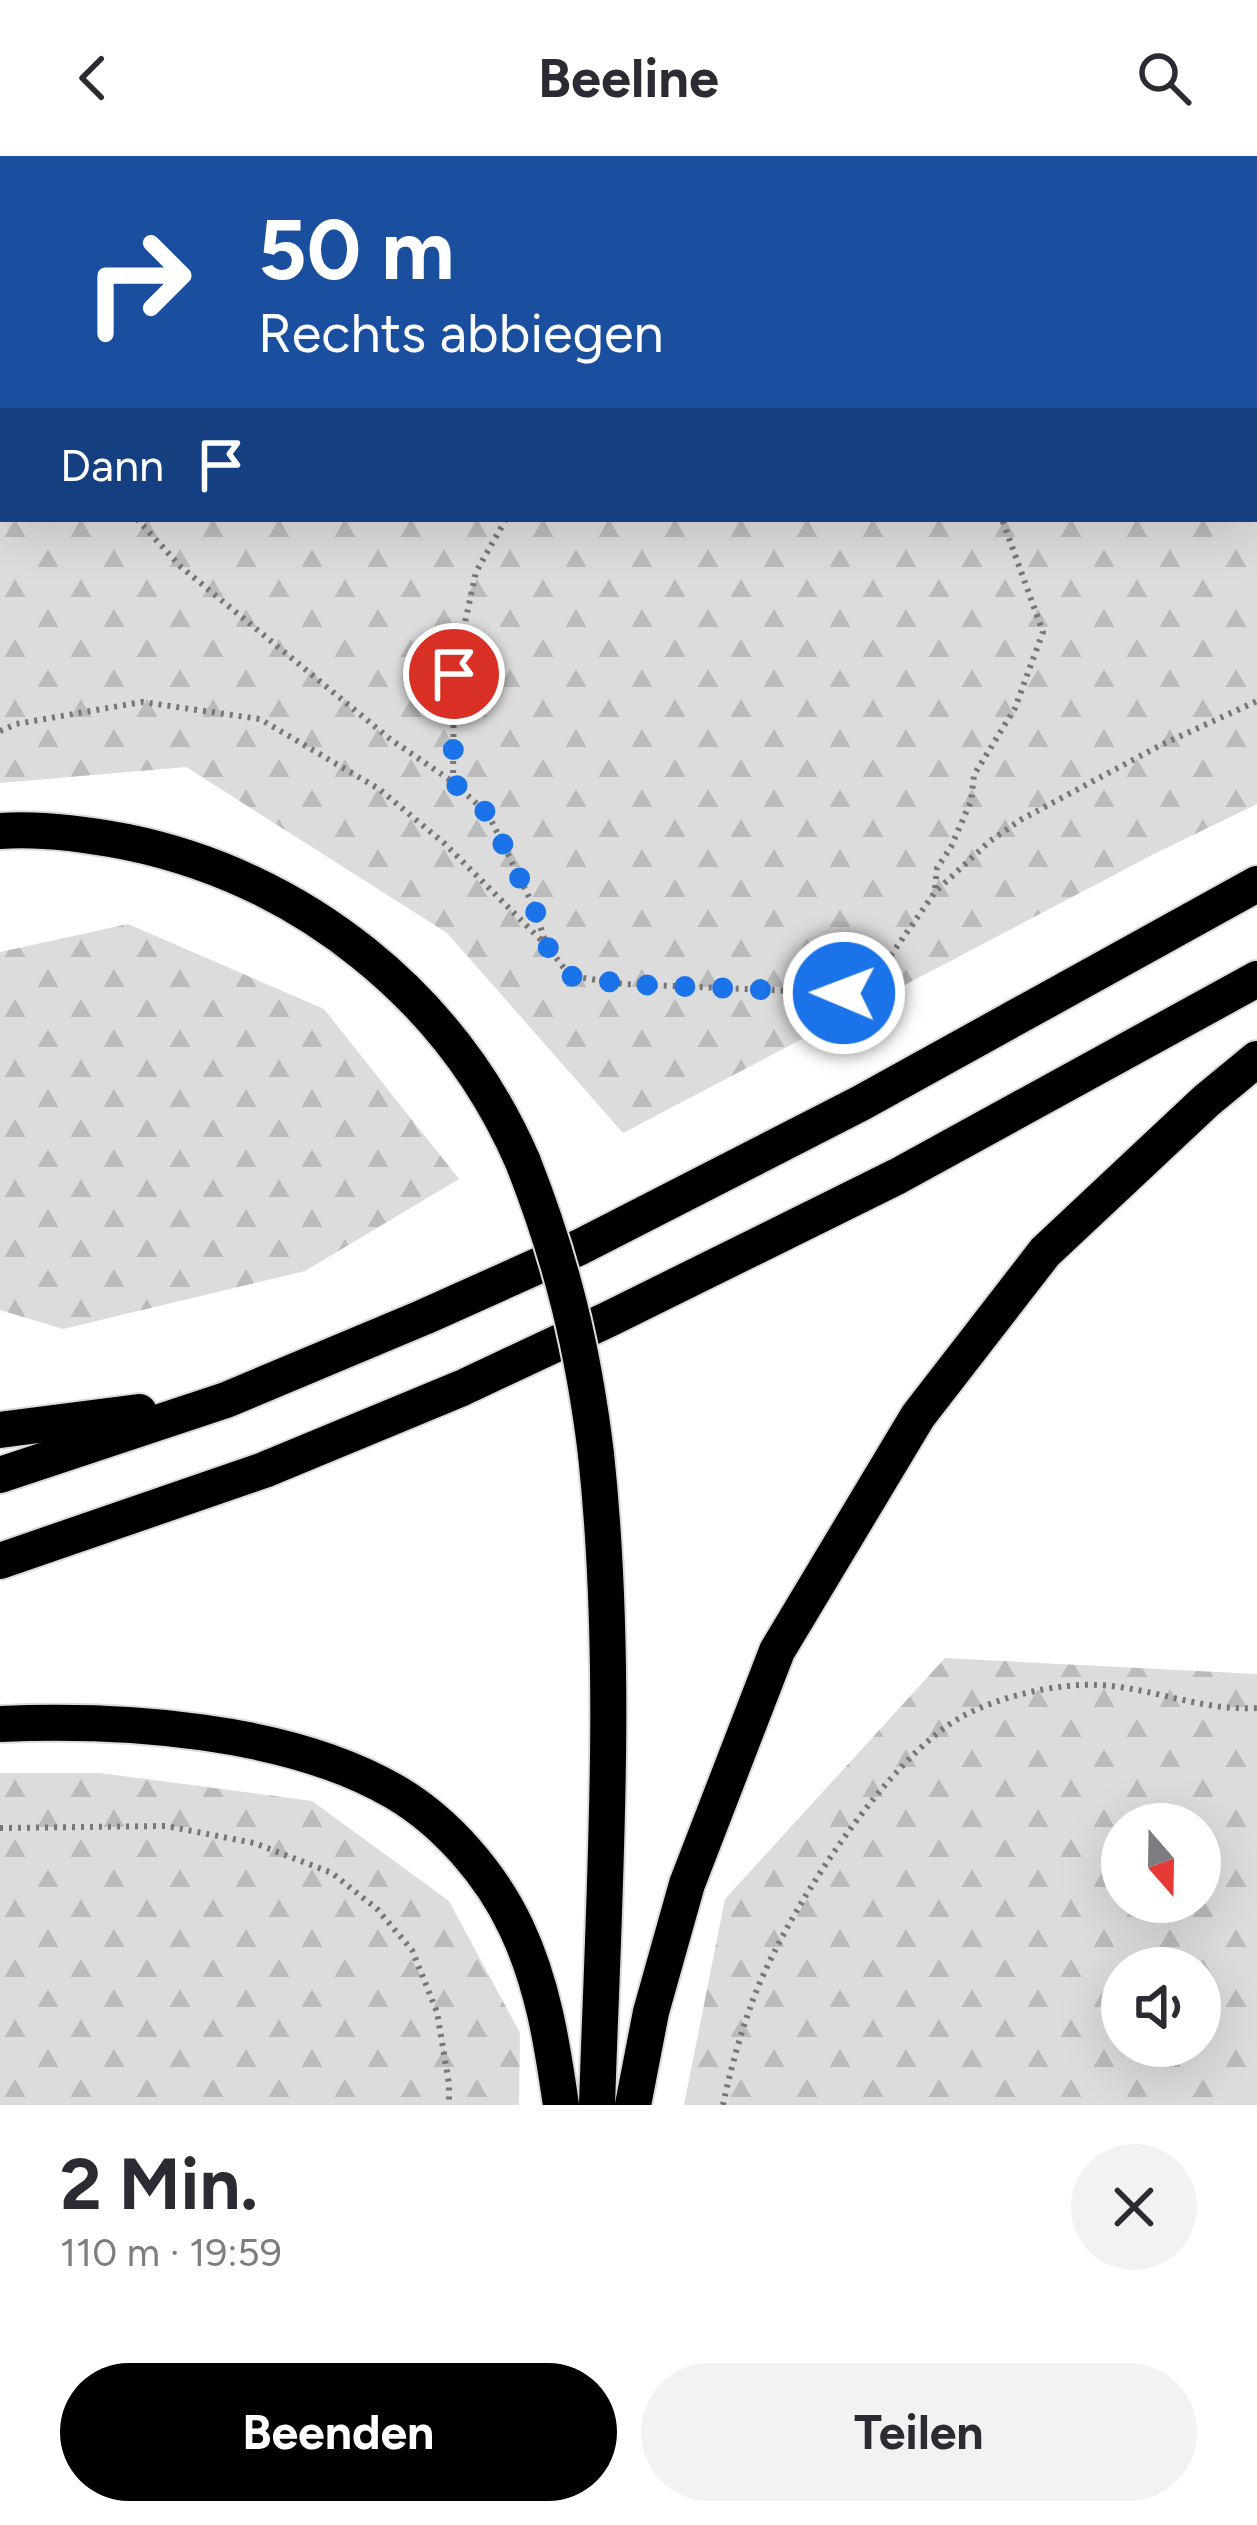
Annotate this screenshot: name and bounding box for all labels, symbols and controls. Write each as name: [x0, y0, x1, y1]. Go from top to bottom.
icon: back: [60, 45, 126, 111]
icon: search: [1131, 45, 1197, 111]
text: Beeline: [538, 46, 719, 111]
text: 50 m: [258, 199, 454, 300]
icon: right: [60, 204, 216, 360]
text: Rechts abbiegen: [258, 301, 664, 366]
icon: arrive: [188, 432, 254, 498]
text: Dann: [60, 438, 164, 492]
pin: [403, 623, 505, 725]
icon: arrive: [421, 641, 487, 707]
position arrow: [781, 930, 907, 1056]
north arrow: [1101, 1803, 1221, 1923]
map controls: [1101, 1803, 1221, 2067]
button: sound: [1101, 1947, 1221, 2067]
text: 2 Min.: [60, 2141, 258, 2227]
button: close: [1071, 2144, 1197, 2270]
text: 110 m · 19:59: [60, 2229, 282, 2276]
button: Beenden: [60, 2363, 617, 2501]
button: Teilen: [641, 2363, 1197, 2501]

